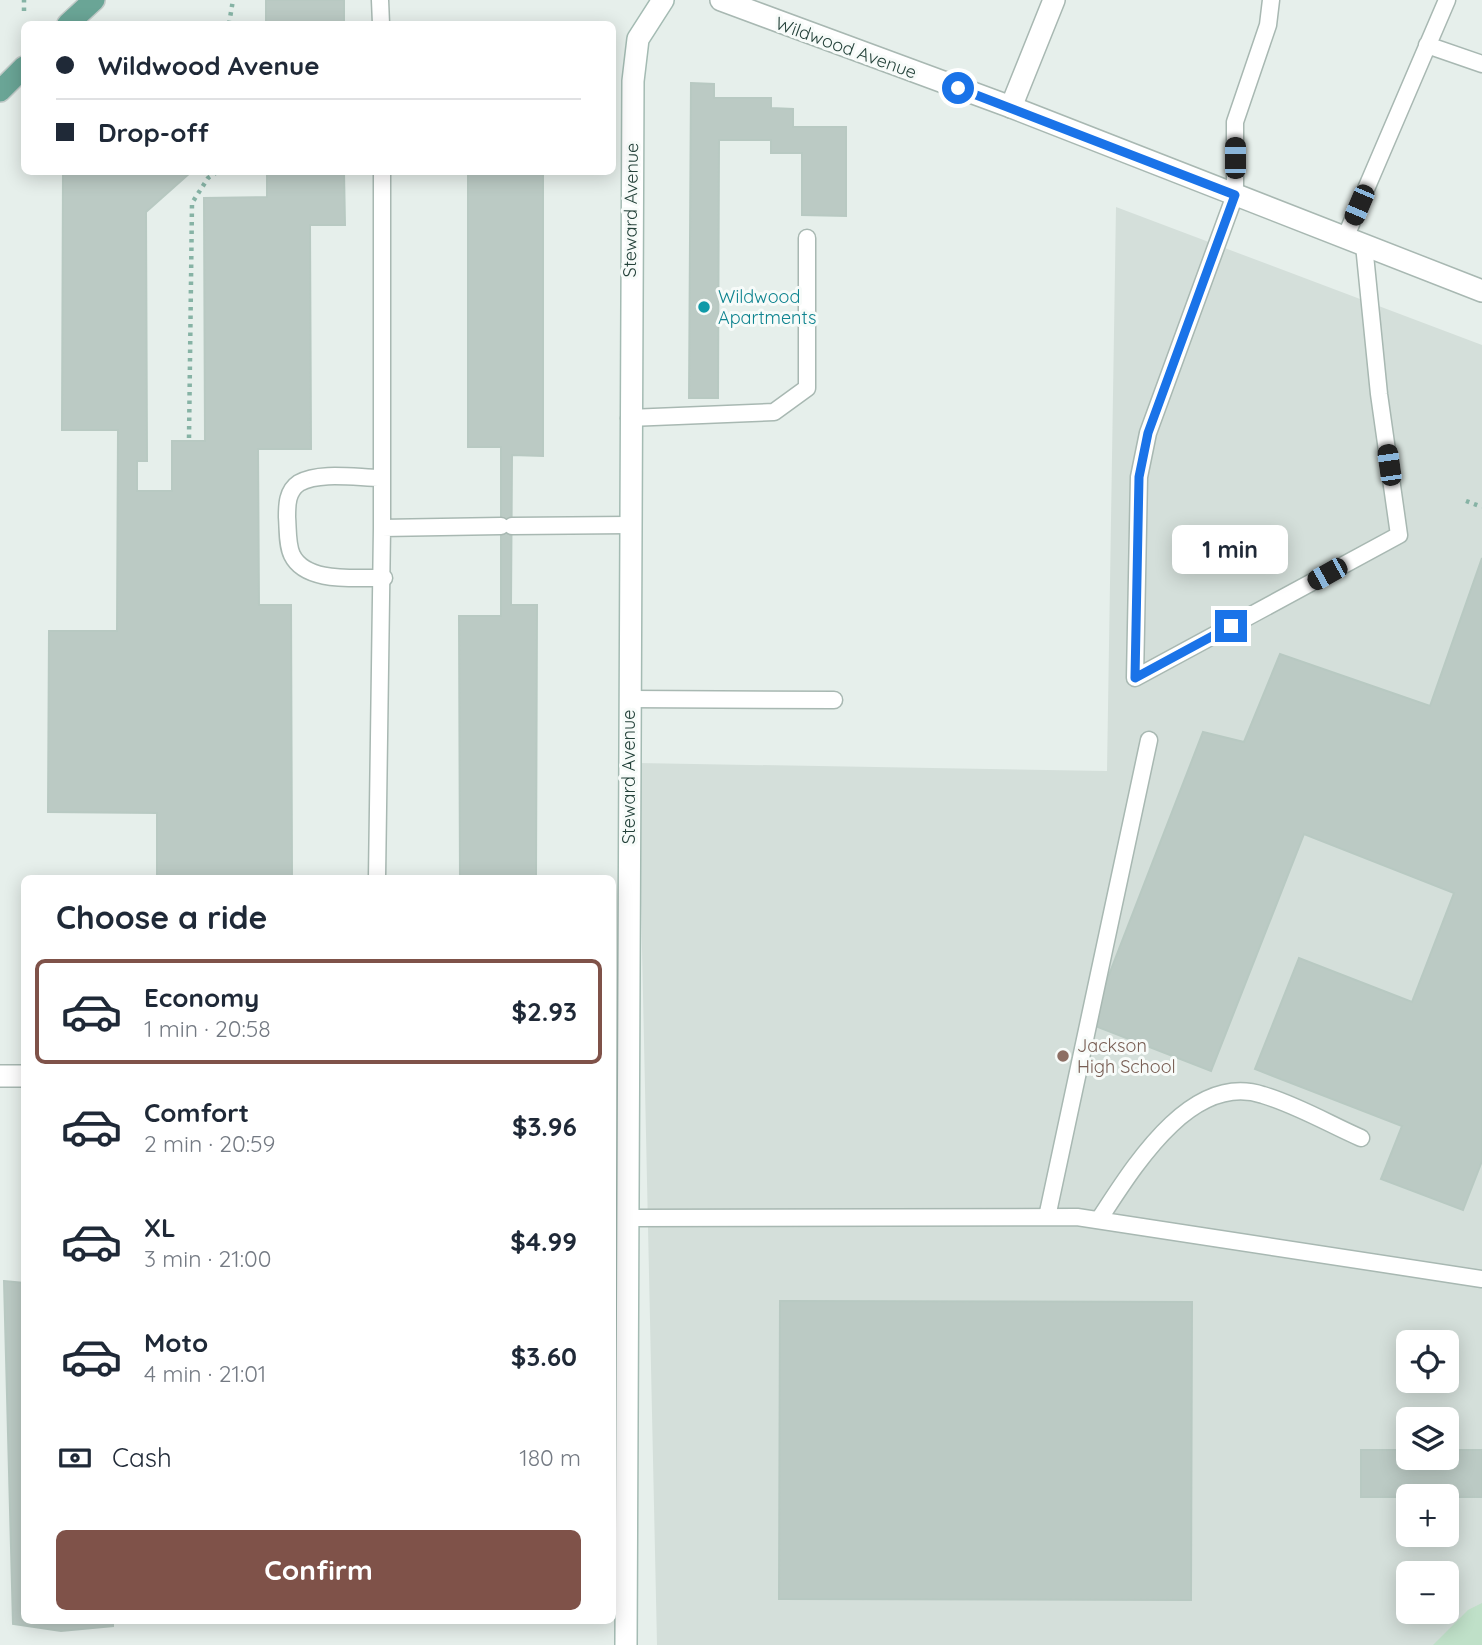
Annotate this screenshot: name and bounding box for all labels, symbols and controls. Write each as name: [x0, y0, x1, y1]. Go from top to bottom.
street label: Wildwood Avenue: [772, 11, 920, 84]
text: Wildwood Avenue: [98, 49, 320, 82]
route start: [942, 72, 974, 104]
text: Drop-off: [98, 116, 209, 149]
car: [1225, 137, 1246, 179]
street label: Steward Avenue: [618, 142, 643, 278]
car: [1342, 182, 1377, 228]
place label: Wildwood Apartments: [718, 285, 816, 329]
marker: Wildwood Apartments: [696, 299, 712, 315]
car: [1376, 443, 1403, 487]
callout: 1 min: [1173, 524, 1289, 574]
text: 1 min: [1202, 535, 1258, 564]
car: [1304, 555, 1351, 593]
route end: [1215, 610, 1247, 642]
street label: Steward Avenue: [617, 710, 640, 844]
text: Choose a ride: [56, 897, 268, 937]
icon: car: [60, 980, 123, 1043]
text: Economy: [144, 981, 259, 1014]
text: $2.93: [511, 995, 577, 1028]
text: 1 min · 20:58: [144, 1014, 271, 1043]
place label: Jackson High School: [1077, 1034, 1176, 1078]
marker: Jackson High School: [1055, 1048, 1071, 1064]
icon: car: [60, 1095, 123, 1158]
text: Comfort: [144, 1096, 249, 1129]
text: $3.96: [512, 1110, 577, 1143]
text: 2 min · 20:59: [144, 1129, 275, 1158]
icon: car: [60, 1210, 123, 1273]
text: XL: [144, 1211, 176, 1244]
text: $4.99: [510, 1225, 577, 1258]
text: 3 min · 21:00: [144, 1244, 272, 1273]
icon: car: [60, 1325, 123, 1388]
text: Moto: [144, 1326, 208, 1359]
map controls: [1396, 1330, 1459, 1624]
button: locate: [1396, 1330, 1459, 1393]
text: $3.60: [511, 1340, 577, 1373]
text: 4 min · 21:01: [144, 1359, 266, 1388]
button: layers: [1396, 1407, 1459, 1470]
icon: cash: [56, 1439, 94, 1477]
text: Cash: [112, 1441, 172, 1474]
text: 180 m: [519, 1443, 581, 1472]
button: +: [1396, 1484, 1459, 1547]
button: Confirm: [56, 1530, 581, 1610]
button: −: [1396, 1561, 1459, 1624]

